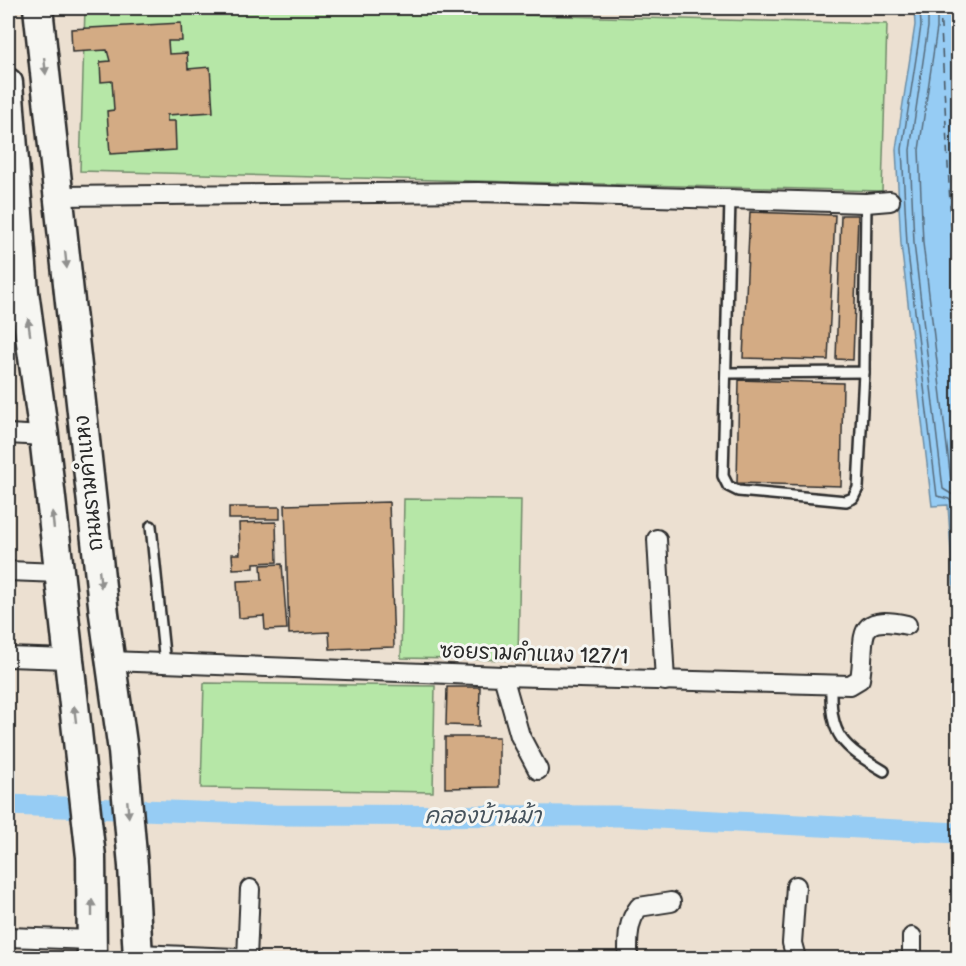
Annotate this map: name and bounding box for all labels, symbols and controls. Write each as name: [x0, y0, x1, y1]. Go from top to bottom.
one-way arrow: [40, 56, 49, 75]
one-way arrow: [61, 250, 70, 269]
one-way arrow: [25, 317, 34, 336]
street label: ถนนรามคำแหง: [68, 414, 109, 552]
one-way arrow: [49, 511, 58, 530]
one-way arrow: [95, 569, 105, 588]
street label: ซอยรามคำแหง 127/1: [439, 637, 629, 670]
one-way arrow: [70, 705, 79, 724]
one-way arrow: [123, 799, 133, 818]
water label: คลองบ้านม้า: [425, 802, 543, 830]
one-way arrow: [87, 898, 97, 917]

